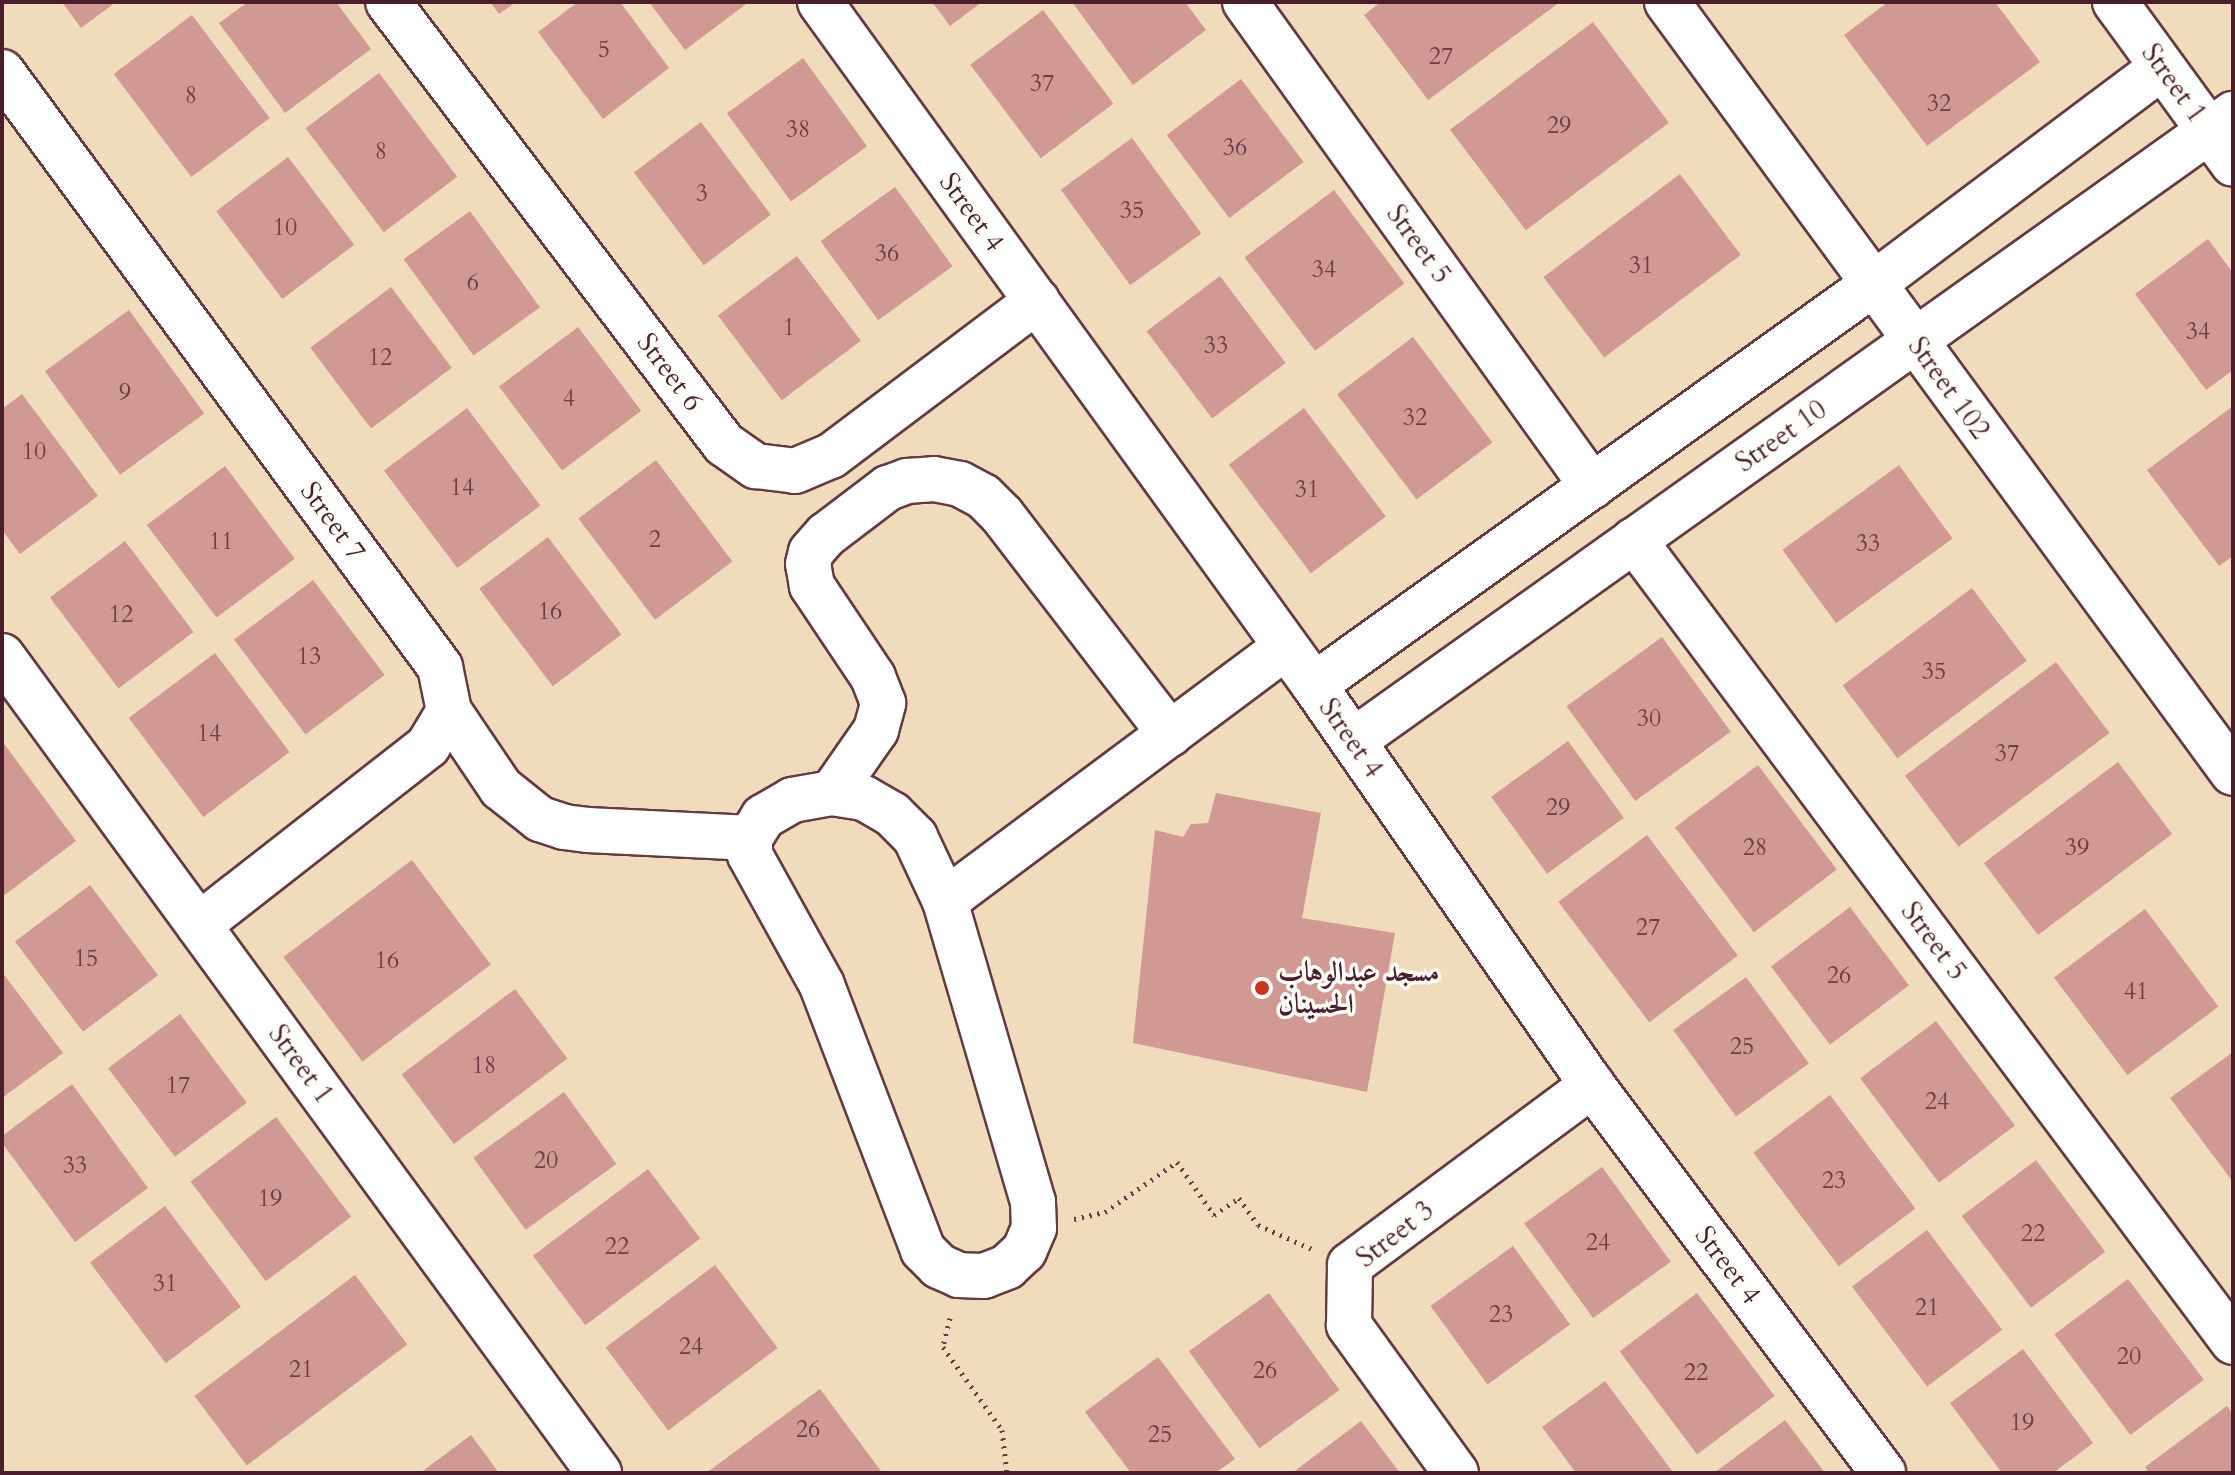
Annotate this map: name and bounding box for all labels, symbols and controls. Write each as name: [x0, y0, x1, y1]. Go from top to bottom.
house number: 5: [598, 36, 610, 64]
street label: Street 1: [2134, 37, 2214, 129]
house number: 27: [1429, 43, 1453, 71]
house number: 37: [1030, 70, 1054, 98]
house number: 8: [185, 82, 197, 110]
house number: 32: [1927, 90, 1951, 118]
house number: 29: [1547, 112, 1571, 140]
house number: 38: [786, 116, 810, 144]
house number: 36: [1223, 134, 1247, 162]
house number: 8: [375, 138, 387, 166]
street label: Street 4: [932, 166, 1012, 258]
house number: 3: [696, 180, 708, 208]
house number: 35: [1120, 197, 1144, 225]
street label: Street 5: [1379, 198, 1459, 290]
house number: 10: [273, 214, 297, 242]
house number: 36: [875, 240, 899, 268]
house number: 31: [1629, 252, 1653, 280]
house number: 34: [1312, 256, 1336, 284]
house number: 6: [467, 269, 479, 297]
house number: 1: [783, 314, 795, 342]
house number: 34: [2186, 318, 2210, 346]
street label: Street 6: [630, 326, 710, 418]
street label: Street 102: [1901, 330, 1997, 446]
house number: 33: [1204, 332, 1228, 360]
house number: 12: [368, 344, 392, 372]
house number: 9: [119, 379, 131, 407]
house number: 4: [563, 385, 575, 413]
street label: Street 10: [1729, 393, 1833, 479]
house number: 32: [1403, 404, 1427, 432]
house number: 10: [22, 438, 46, 466]
house number: 14: [450, 474, 474, 502]
street label: Street 7: [293, 475, 373, 567]
house number: 31: [1295, 476, 1319, 504]
house number: 2: [649, 526, 661, 554]
house number: 11: [209, 528, 233, 556]
house number: 33: [1856, 530, 1880, 558]
house number: 16: [538, 598, 562, 626]
house number: 12: [109, 601, 133, 629]
house number: 13: [297, 643, 321, 671]
house number: 35: [1922, 658, 1946, 686]
street label: Street 4: [1312, 692, 1390, 784]
house number: 30: [1637, 705, 1661, 733]
house number: 14: [197, 720, 221, 748]
house number: 37: [1995, 740, 2019, 768]
house number: 29: [1546, 794, 1570, 822]
house number: 28: [1743, 834, 1767, 862]
house number: 39: [2065, 834, 2089, 862]
street label: Street 5: [1894, 895, 1974, 987]
house number: 27: [1636, 914, 1660, 942]
house number: 15: [74, 945, 98, 973]
house number: 16: [375, 947, 399, 975]
place label: مسجد عبدالوهاب الحسينان: [1278, 955, 1439, 1021]
house number: 26: [1827, 962, 1851, 990]
house number: 41: [2124, 978, 2148, 1006]
marker: مسجد عبدالوهاب الحسينان: [1253, 979, 1271, 997]
street label: Street 1: [261, 1018, 341, 1110]
house number: 25: [1730, 1033, 1754, 1061]
house number: 18: [472, 1052, 496, 1080]
house number: 17: [166, 1072, 190, 1100]
house number: 24: [1925, 1088, 1949, 1116]
house number: 20: [534, 1147, 558, 1175]
house number: 33: [63, 1152, 87, 1180]
house number: 23: [1822, 1167, 1846, 1195]
house number: 19: [258, 1185, 282, 1213]
street label: Street 3: [1350, 1193, 1440, 1275]
street label: Street 4: [1688, 1219, 1768, 1311]
house number: 22: [2021, 1220, 2045, 1248]
house number: 24: [1586, 1229, 1610, 1257]
house number: 22: [605, 1233, 629, 1261]
house number: 31: [153, 1270, 177, 1298]
house number: 21: [1915, 1294, 1939, 1322]
house number: 23: [1489, 1301, 1513, 1329]
house number: 24: [679, 1333, 703, 1361]
house number: 20: [2117, 1343, 2141, 1371]
house number: 21: [289, 1356, 313, 1384]
house number: 26: [1253, 1357, 1277, 1385]
house number: 22: [1684, 1359, 1708, 1387]
house number: 19: [2010, 1409, 2034, 1437]
house number: 26: [796, 1416, 820, 1444]
house number: 25: [1148, 1421, 1172, 1449]

